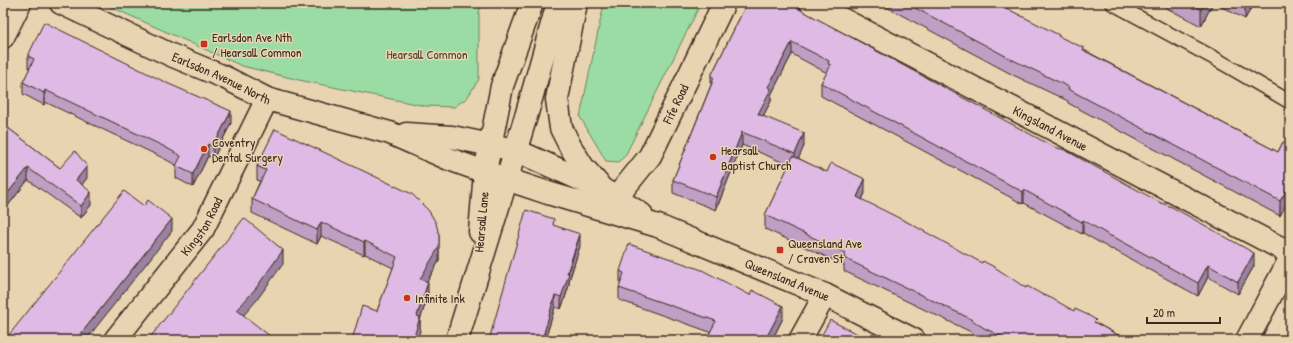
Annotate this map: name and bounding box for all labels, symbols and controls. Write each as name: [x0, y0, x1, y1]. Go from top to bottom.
place label: Earlsdon Ave Nth / Hearsall Common: [212, 28, 302, 61]
marker: Earlsdon Ave Nth / Hearsall Common: [199, 39, 209, 49]
park label: Hearsall Common: [386, 45, 468, 63]
street label: Earlsdon Avenue North: [169, 47, 273, 109]
street label: Fife Road: [658, 81, 692, 128]
street label: Kingsland Avenue: [1010, 101, 1091, 155]
place label: Coventry Dental Surgery: [212, 133, 283, 166]
place label: Hearsall Baptist Church: [721, 141, 792, 174]
marker: Coventry Dental Surgery: [199, 144, 209, 154]
marker: Hearsall Baptist Church: [708, 152, 718, 162]
street label: Hearsall Lane: [469, 191, 493, 253]
street label: Kingston Road: [176, 194, 226, 260]
place label: Queensland Ave / Craven St: [788, 234, 862, 267]
marker: Queensland Ave / Craven St: [775, 245, 785, 255]
street label: Queensland Avenue: [742, 254, 833, 305]
place label: Infinite Ink: [415, 289, 465, 307]
marker: Infinite Ink: [402, 293, 412, 303]
scale bar: [1147, 299, 1220, 325]
text: 20 m: [1153, 304, 1175, 321]

